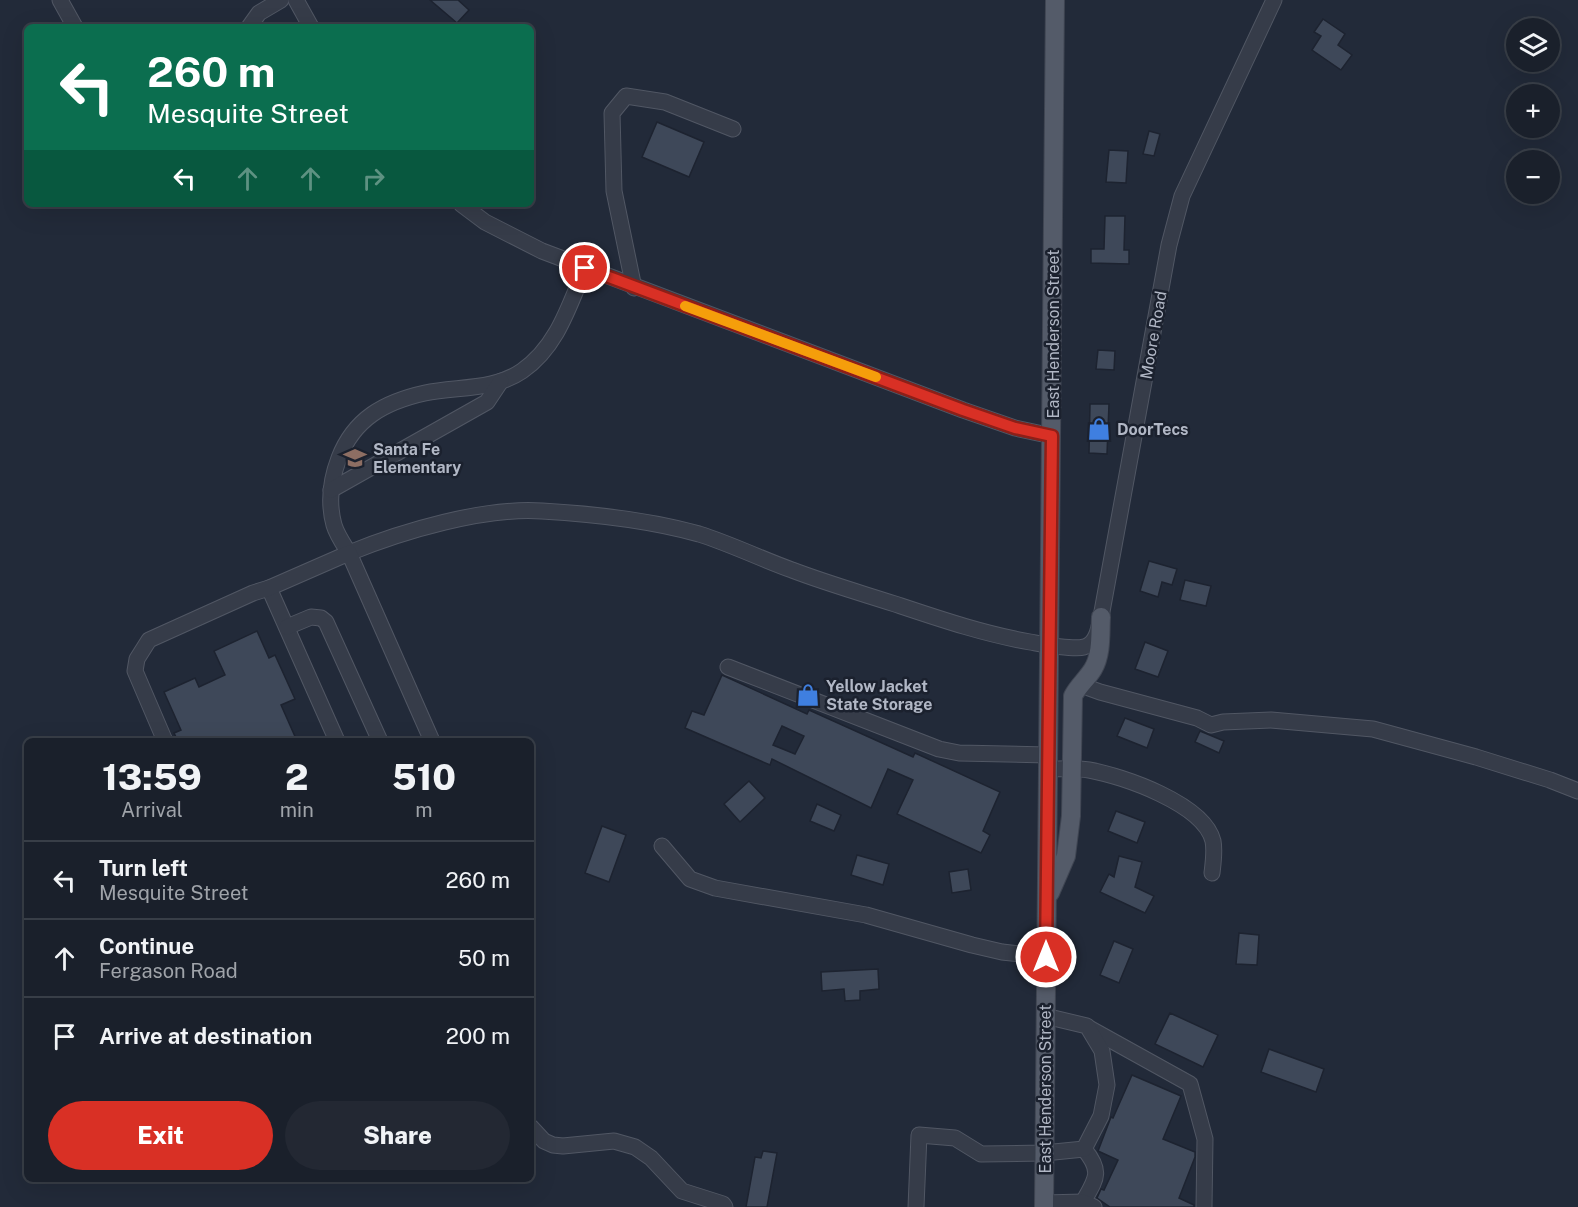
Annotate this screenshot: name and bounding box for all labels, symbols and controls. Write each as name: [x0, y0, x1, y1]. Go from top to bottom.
map controls: [1506, 18, 1560, 204]
button: layers: [1506, 18, 1560, 72]
text: 260 m: [147, 47, 275, 96]
icon: left: [48, 48, 126, 126]
button: +: [1506, 84, 1560, 138]
text: Mesquite Street: [147, 97, 349, 129]
button: −: [1506, 150, 1560, 204]
icon: left: [168, 162, 201, 195]
icon: ahead: [231, 162, 264, 195]
icon: ahead: [294, 162, 327, 195]
icon: right: [357, 162, 390, 195]
pin: [559, 242, 610, 293]
street label: East Henderson Street: [1044, 250, 1063, 418]
icon: arrive: [568, 251, 601, 284]
street label: Moore Road: [1136, 290, 1171, 381]
shop icon: DoorTecs: [1086, 416, 1112, 442]
place label: DoorTecs: [1117, 420, 1189, 439]
place label: Santa Fe Elementary: [373, 440, 461, 477]
school or university icon: Santa Fe Elementary: [342, 445, 368, 471]
place label: Yellow Jacket State Storage: [826, 677, 932, 714]
shop icon: Yellow Jacket State Storage: [795, 682, 821, 708]
text: 13:59: [102, 756, 202, 798]
text: 2: [285, 756, 308, 798]
text: 510: [392, 756, 456, 798]
text: Arrival: [121, 798, 183, 822]
text: min: [280, 798, 314, 822]
text: m: [415, 798, 432, 822]
text: Turn left: [99, 855, 188, 881]
icon: left: [48, 864, 81, 897]
text: 260 m: [445, 867, 510, 893]
text: Mesquite Street: [99, 881, 249, 905]
position arrow: [1014, 925, 1078, 989]
text: Continue: [99, 933, 194, 959]
icon: ahead: [48, 942, 81, 975]
text: 50 m: [458, 945, 510, 971]
text: Fergason Road: [99, 959, 238, 983]
street label: East Henderson Street: [1036, 1005, 1055, 1173]
icon: arrive: [48, 1020, 81, 1053]
text: Arrive at destination: [99, 1023, 312, 1049]
text: 200 m: [446, 1023, 510, 1049]
button: Exit: [48, 1101, 273, 1170]
button: Share: [285, 1101, 510, 1170]

